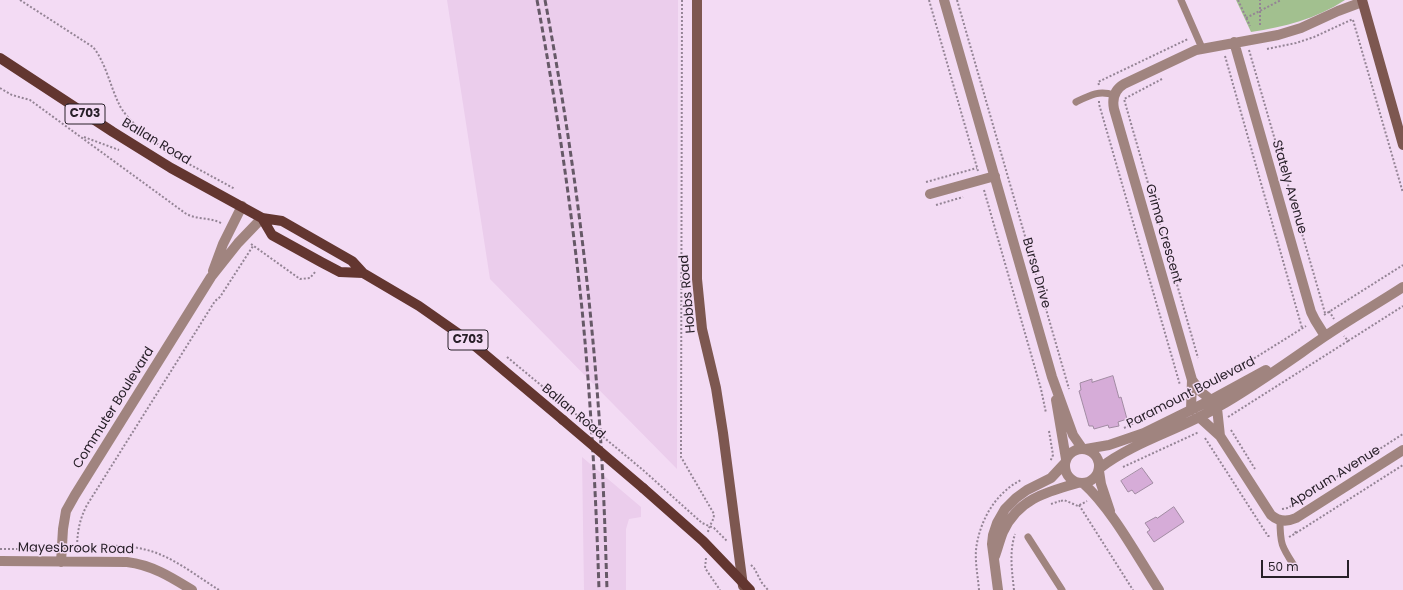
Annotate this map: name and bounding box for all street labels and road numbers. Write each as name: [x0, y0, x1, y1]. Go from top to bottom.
road number: C703: [65, 104, 105, 124]
street label: Ballan Road: [119, 115, 193, 169]
street label: Stately Avenue: [1268, 138, 1310, 236]
street label: Grima Crescent: [1141, 183, 1185, 285]
street label: Bursa Drive: [1018, 236, 1054, 310]
street label: Hobbs Road: [677, 254, 699, 334]
road number: C703: [448, 330, 488, 350]
street label: Commuter Boulevard: [70, 344, 158, 472]
street label: Paramount Boulevard: [1124, 354, 1258, 432]
street label: Ballan Road: [538, 381, 608, 443]
street label: Aporum Avenue: [1286, 443, 1384, 511]
street label: Mayesbrook Road: [18, 540, 134, 558]

